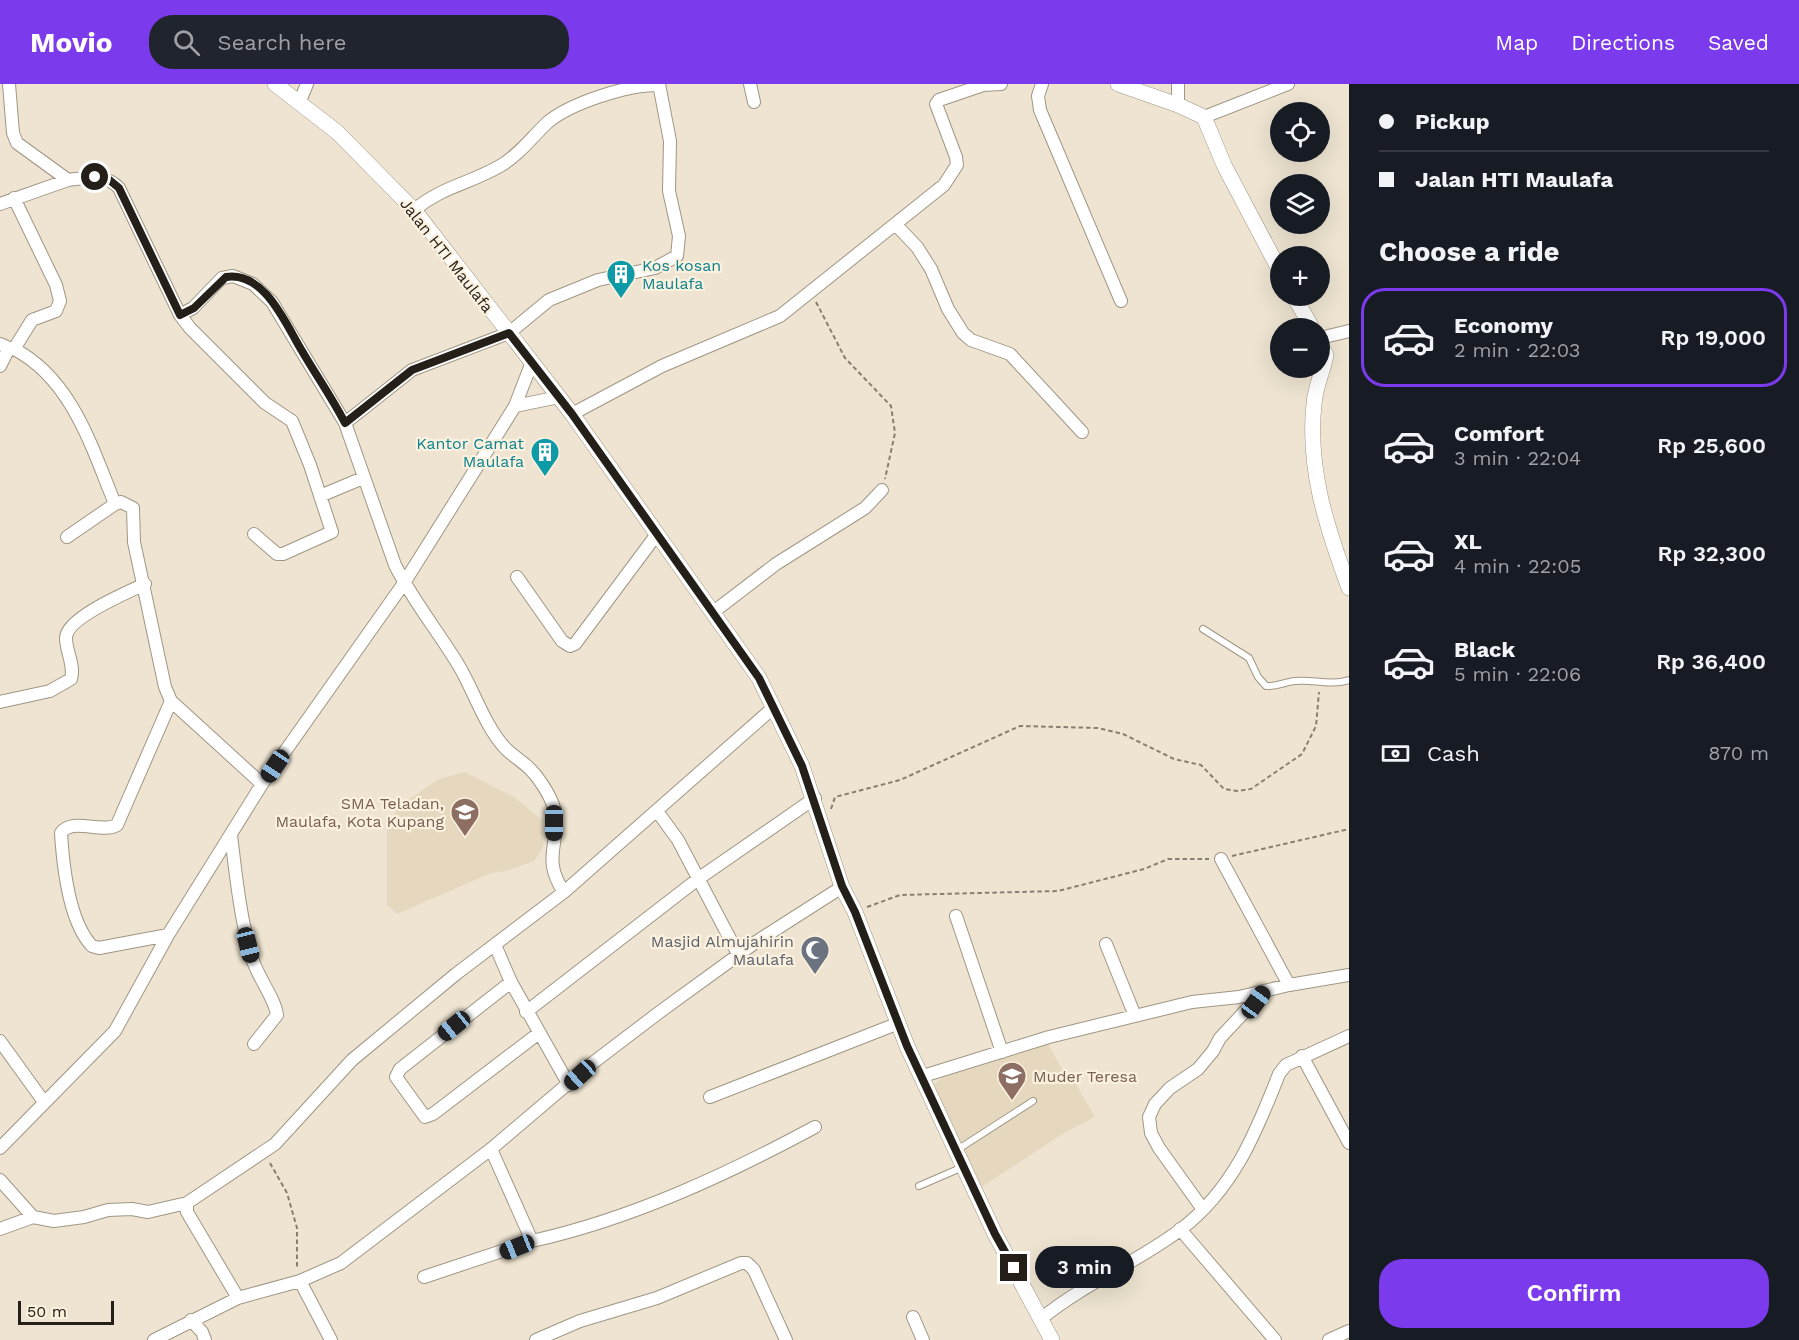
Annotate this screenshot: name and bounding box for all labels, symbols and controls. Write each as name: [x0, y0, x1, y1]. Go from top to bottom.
search box: [149, 15, 569, 69]
text: Movio: [30, 26, 113, 59]
icon: search: [170, 26, 203, 59]
text: Search here: [218, 30, 347, 55]
text: Map: [1495, 30, 1538, 55]
text: Directions: [1571, 30, 1675, 55]
text: Saved: [1708, 30, 1769, 55]
map controls: [1270, 102, 1330, 378]
button: locate: [1270, 102, 1330, 162]
text: Pickup: [1415, 109, 1490, 134]
route start: [81, 163, 108, 190]
text: Jalan HTI Maulafa: [1415, 167, 1613, 192]
button: layers: [1270, 174, 1330, 234]
street label: Jalan HTI Maulafa: [396, 194, 497, 316]
text: Choose a ride: [1379, 236, 1559, 268]
button: +: [1270, 246, 1330, 306]
place label: Kos kosan Maulafa: [642, 256, 721, 293]
building icon: Kos kosan Maulafa: [605, 258, 637, 300]
icon: car: [1382, 311, 1436, 365]
text: Economy: [1454, 313, 1553, 338]
button: −: [1270, 318, 1330, 378]
text: Rp 19,000: [1660, 325, 1766, 350]
text: 2 min · 22:03: [1454, 338, 1580, 362]
icon: car: [1382, 419, 1436, 473]
text: Comfort: [1454, 421, 1544, 446]
text: Rp 25,600: [1657, 433, 1766, 458]
place label: Kantor Camat Maulafa: [416, 434, 524, 471]
building icon: Kantor Camat Maulafa: [529, 436, 561, 478]
text: 3 min · 22:04: [1454, 446, 1581, 470]
icon: car: [1382, 527, 1436, 581]
text: XL: [1454, 529, 1482, 554]
text: Rp 32,300: [1657, 541, 1766, 566]
text: 4 min · 22:05: [1454, 554, 1581, 578]
icon: car: [1382, 635, 1436, 689]
text: Black: [1454, 637, 1515, 662]
text: Rp 36,400: [1656, 649, 1766, 674]
text: 5 min · 22:06: [1454, 662, 1581, 686]
icon: cash: [1379, 737, 1412, 770]
text: Cash: [1427, 741, 1480, 766]
text: 870 m: [1708, 741, 1769, 765]
car: [257, 746, 293, 786]
place label: SMA Teladan, Maulafa, Kota Kupang: [275, 794, 444, 831]
school or university icon: SMA Teladan, Maulafa, Kota Kupang: [449, 796, 481, 838]
car: [545, 805, 563, 841]
car: [235, 925, 261, 965]
place label: Masjid Almujahirin Maulafa: [651, 932, 794, 969]
mosque icon: Masjid Almujahirin Maulafa: [799, 934, 831, 976]
car: [1238, 982, 1274, 1022]
car: [434, 1008, 474, 1044]
car: [561, 1056, 599, 1094]
school or university icon: Muder Teresa: [996, 1060, 1028, 1102]
place label: Muder Teresa: [1033, 1067, 1137, 1086]
car: [497, 1232, 537, 1262]
callout: 3 min: [1035, 1247, 1134, 1289]
route end: [1000, 1254, 1027, 1281]
text: 3 min: [1057, 1255, 1112, 1279]
button: Confirm: [1379, 1259, 1769, 1328]
scale bar: [18, 1298, 114, 1326]
text: 50 m: [27, 1302, 67, 1321]

